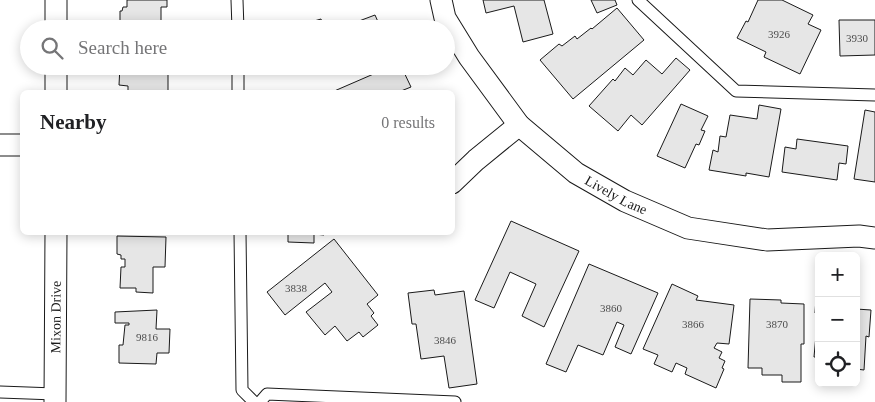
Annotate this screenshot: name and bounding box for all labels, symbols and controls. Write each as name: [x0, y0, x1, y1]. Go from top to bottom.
search box: [20, 20, 455, 75]
house number: 3926: [768, 28, 791, 40]
house number: 3930: [846, 32, 869, 44]
icon: search: [38, 34, 66, 62]
text: Search here: [78, 37, 167, 58]
text: Nearby: [40, 110, 107, 134]
text: 0 results: [381, 114, 435, 131]
street label: Lively Lane: [582, 173, 649, 218]
map controls: [815, 252, 860, 387]
button: +: [815, 252, 860, 297]
street label: Mixon Drive: [48, 281, 64, 353]
house number: 3838: [285, 282, 308, 294]
button: −: [815, 297, 860, 342]
house number: 3860: [600, 302, 623, 314]
house number: 3866: [682, 318, 705, 330]
house number: 3870: [766, 318, 789, 330]
house number: 9816: [136, 331, 159, 343]
house number: 3846: [434, 334, 457, 346]
button: locate: [815, 342, 860, 387]

